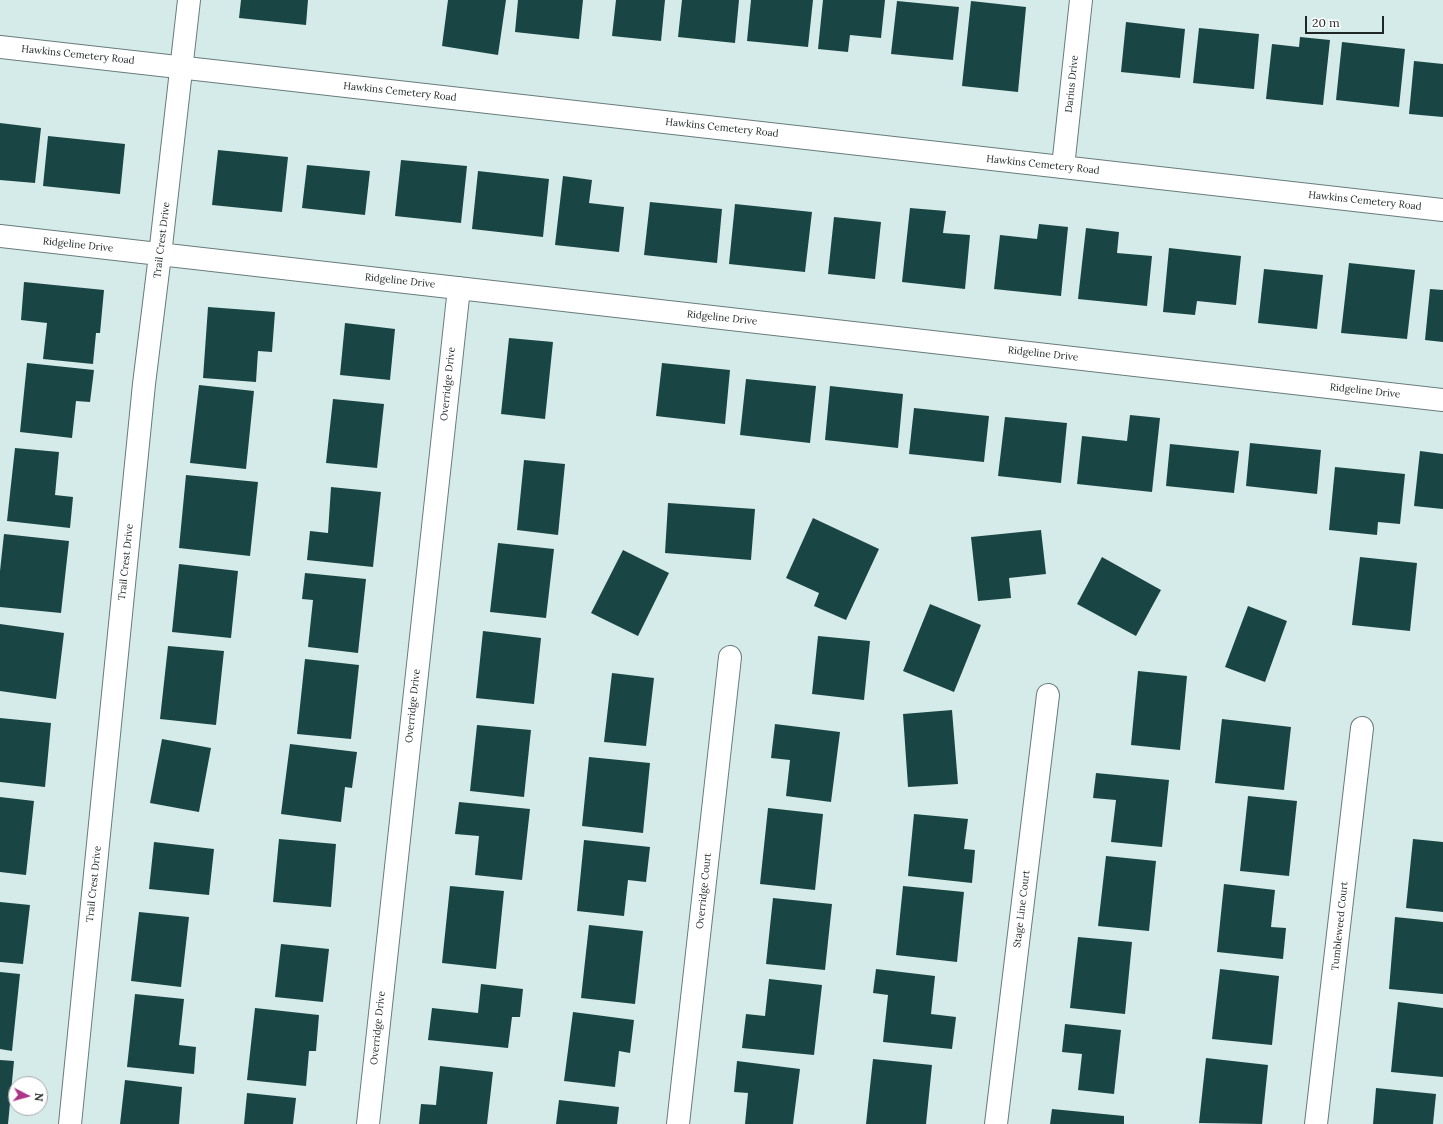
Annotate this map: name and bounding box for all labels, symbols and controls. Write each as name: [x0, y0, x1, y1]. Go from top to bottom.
scale bar: [1307, 8, 1386, 34]
text: 20 m: [1312, 15, 1340, 30]
street label: Hawkins Cemetery Road: [21, 43, 135, 67]
street label: Darius Drive: [1063, 55, 1081, 113]
street label: Hawkins Cemetery Road: [343, 80, 457, 104]
street label: Hawkins Cemetery Road: [665, 116, 779, 140]
street label: Hawkins Cemetery Road: [986, 153, 1100, 177]
street label: Hawkins Cemetery Road: [1308, 189, 1422, 213]
street label: Trail Crest Drive: [151, 201, 173, 279]
street label: Ridgeline Drive: [42, 235, 114, 255]
street label: Ridgeline Drive: [364, 271, 436, 291]
street label: Ridgeline Drive: [686, 308, 758, 328]
street label: Ridgeline Drive: [1007, 344, 1079, 364]
street label: Overridge Drive: [438, 346, 458, 422]
street label: Ridgeline Drive: [1329, 381, 1401, 401]
street label: Trail Crest Drive: [116, 523, 136, 601]
street label: Overridge Drive: [403, 668, 423, 744]
street label: Trail Crest Drive: [84, 845, 104, 923]
street label: Overridge Court: [694, 852, 714, 930]
street label: Stage Line Court: [1011, 870, 1033, 948]
street label: Tumbleweed Court: [1329, 881, 1351, 971]
street label: Overridge Drive: [368, 990, 388, 1066]
north arrow: [8, 1076, 48, 1116]
text: N: [32, 1092, 46, 1102]

